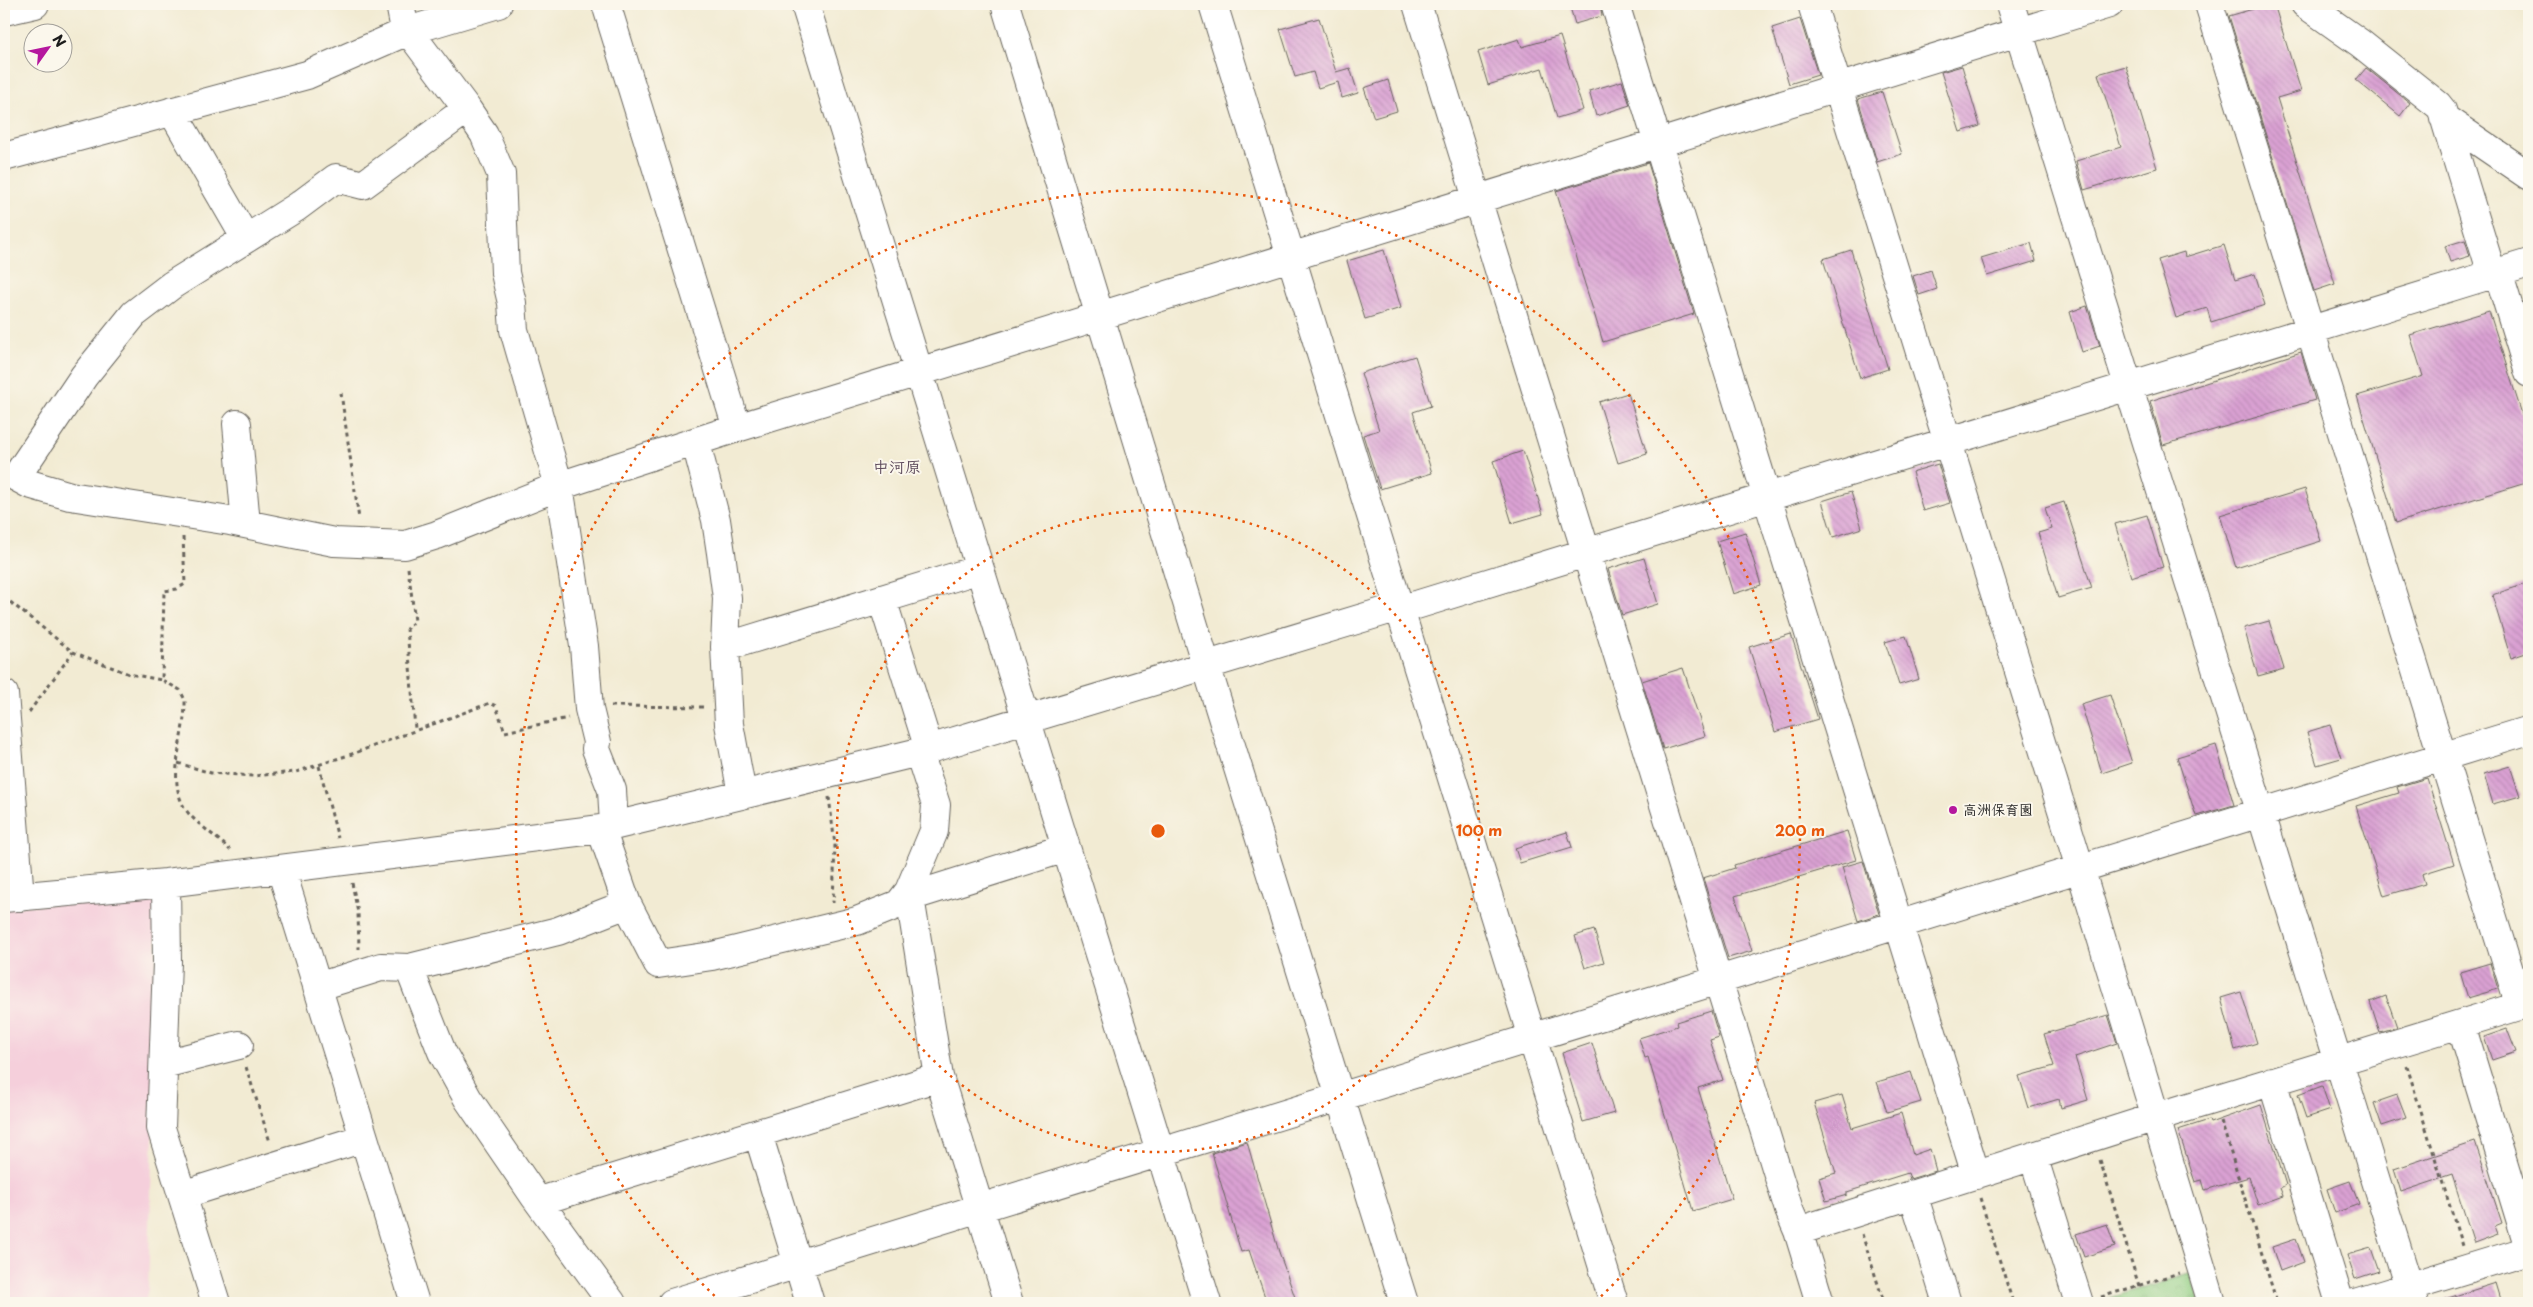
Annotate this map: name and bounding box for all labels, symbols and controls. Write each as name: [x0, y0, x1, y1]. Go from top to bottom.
north arrow: [22, 22, 72, 72]
text: N: [47, 30, 71, 51]
district label: 中河原: [873, 454, 921, 478]
place label: 高洲保育園: [1963, 799, 2033, 820]
marker: 高洲保育園: [1947, 804, 1959, 816]
text: 100 m: [1456, 818, 1502, 841]
text: 200 m: [1775, 818, 1825, 841]
centre of rings: [1149, 822, 1167, 840]

